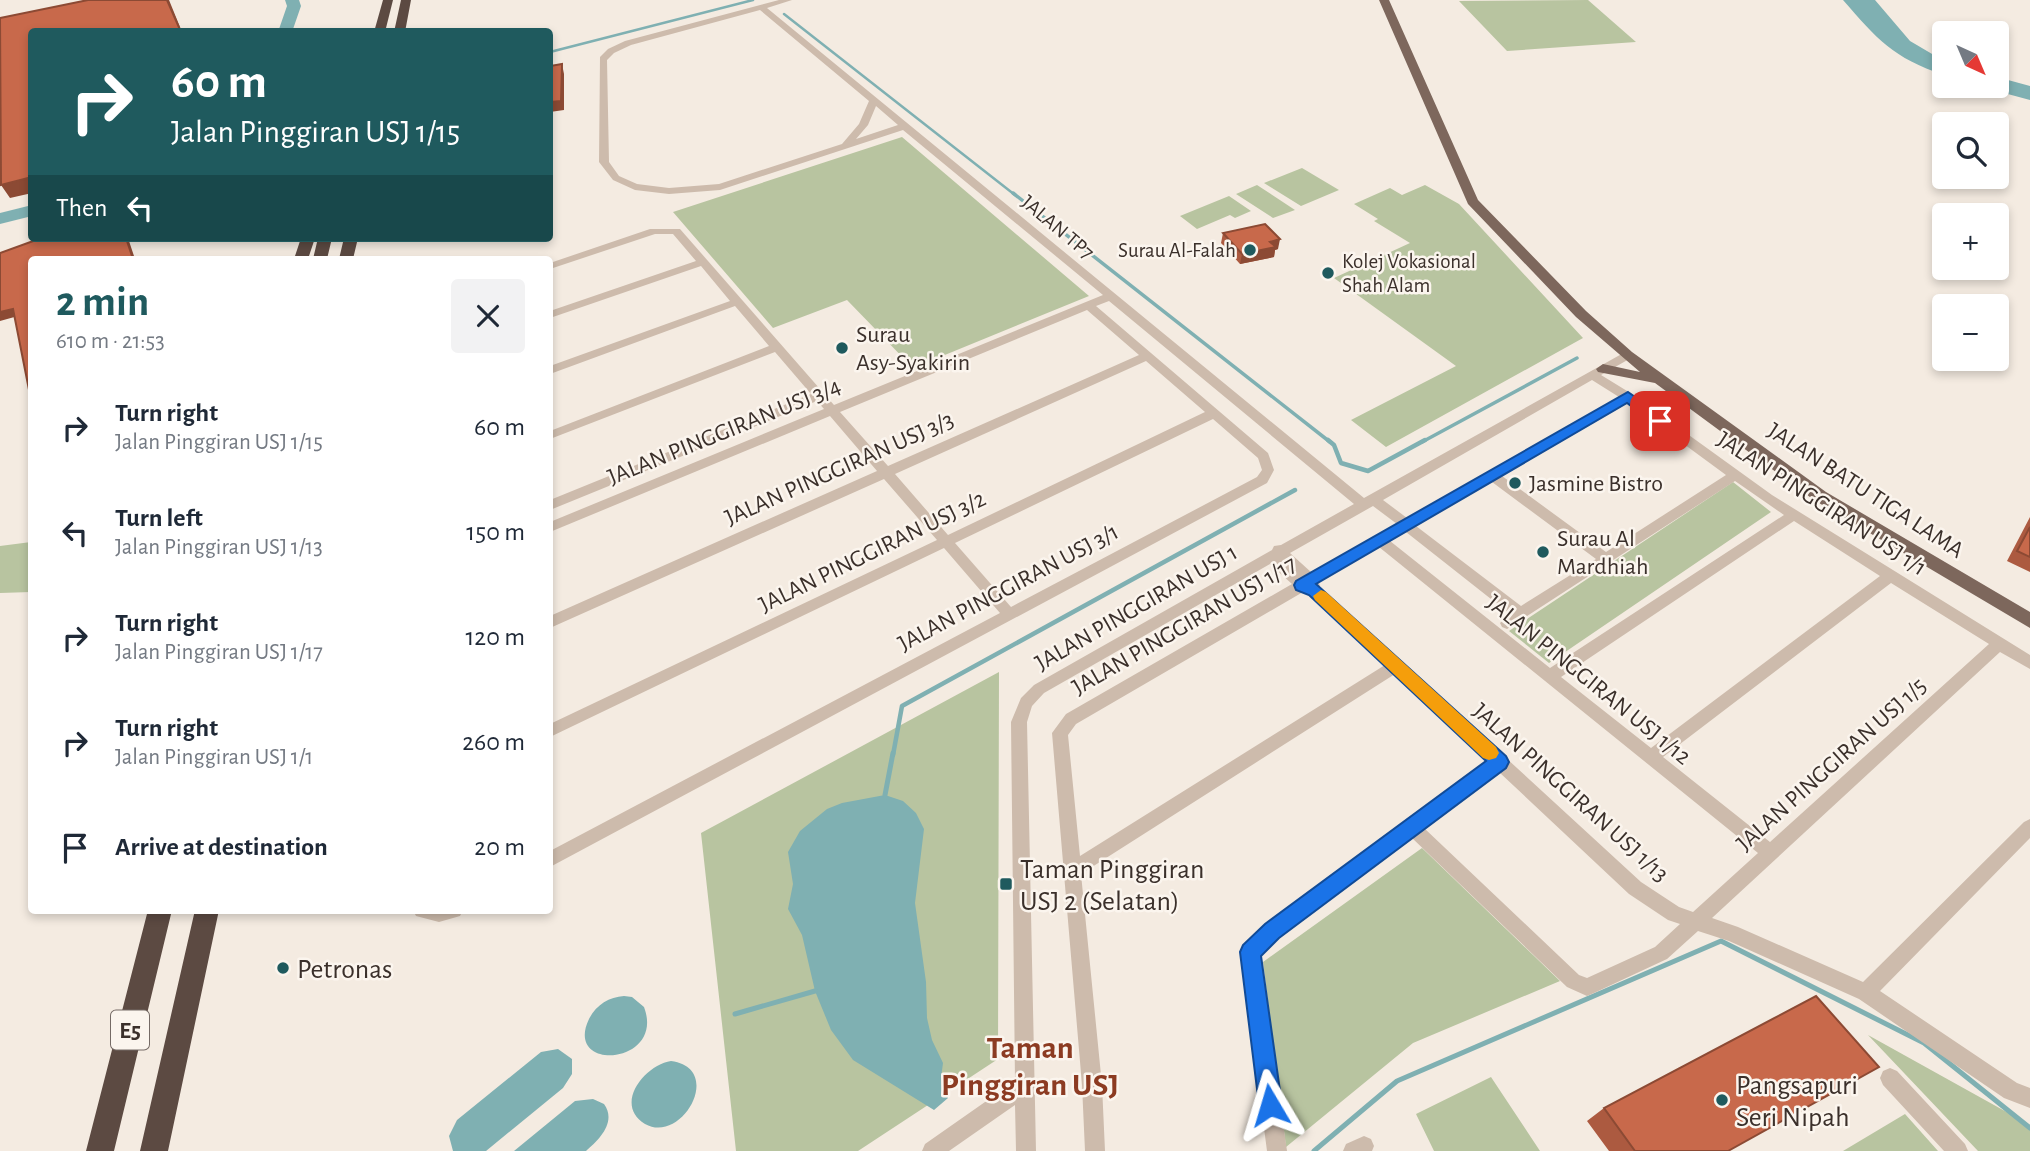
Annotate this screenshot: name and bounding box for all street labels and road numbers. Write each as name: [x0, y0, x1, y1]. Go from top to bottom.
street label: JALAN TP7: [1017, 191, 1098, 264]
street label: JALAN PINGGIRAN USJ 3/4: [604, 374, 844, 490]
street label: JALAN PINGGIRAN USJ 3/3: [721, 408, 957, 530]
street label: JALAN BATU TIGA LAMA: [1763, 419, 1968, 563]
street label: JALAN PINGGIRAN USJ 1/1: [1712, 427, 1930, 580]
street label: JALAN PINGGIRAN USJ 3/2: [755, 487, 990, 617]
street label: JALAN PINGGIRAN USJ 3/1: [894, 520, 1123, 656]
street label: JALAN PINGGIRAN USJ 1: [1031, 540, 1242, 676]
street label: JALAN PINGGIRAN USJ 1/17: [1068, 552, 1301, 700]
street label: JALAN PINGGIRAN USJ 1/12: [1482, 590, 1695, 769]
street label: JALAN PINGGIRAN USJ 1/5: [1732, 673, 1931, 856]
street label: JALAN PINGGIRAN USJ 1/13: [1468, 699, 1673, 887]
road number: E5: [111, 1010, 149, 1050]

